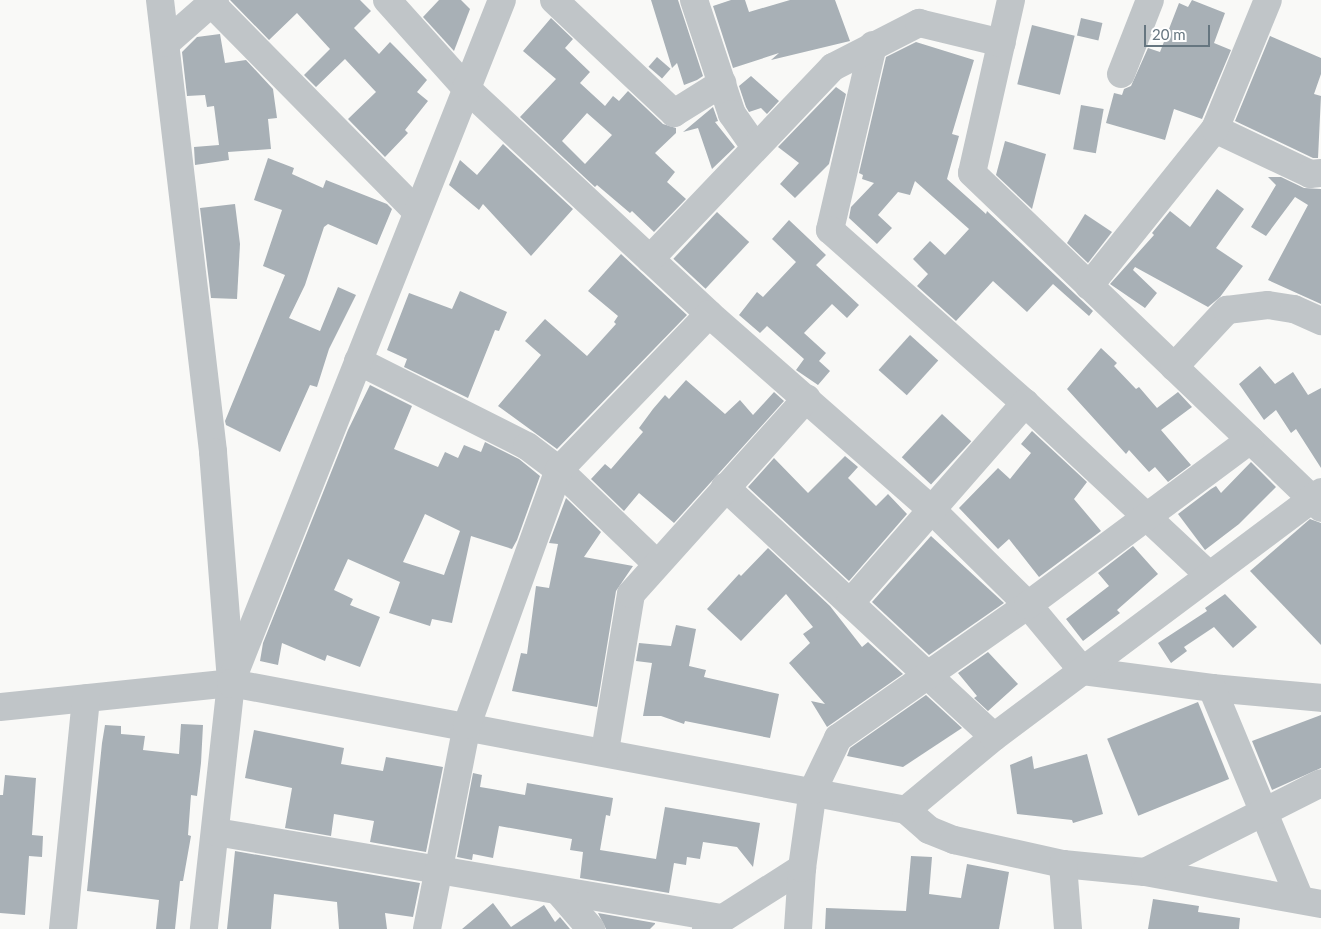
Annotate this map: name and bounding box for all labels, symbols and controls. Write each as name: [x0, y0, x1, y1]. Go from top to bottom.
scale bar: [1146, 15, 1212, 47]
text: 20 m: [1152, 25, 1186, 43]

